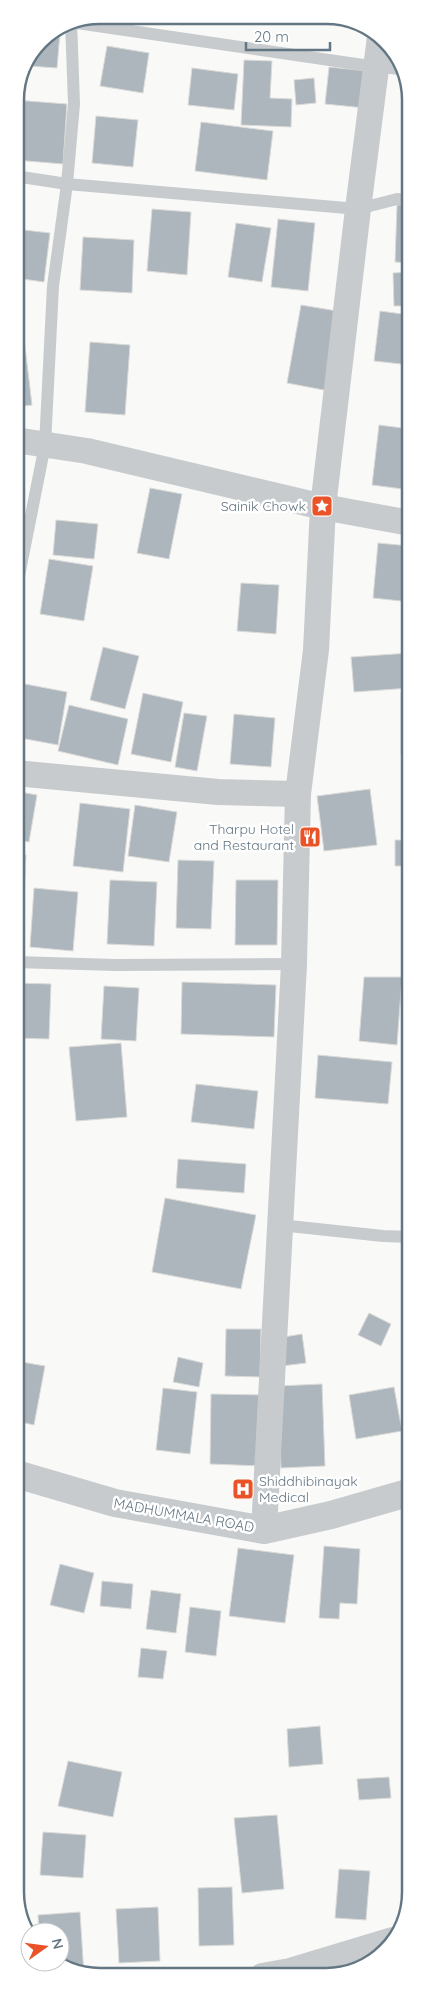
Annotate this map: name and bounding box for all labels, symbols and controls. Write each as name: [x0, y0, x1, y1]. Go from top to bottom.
scale bar: [246, 20, 330, 52]
text: 20 m: [254, 27, 289, 46]
place icon: Sainik Chowk: [310, 494, 334, 518]
place label: Sainik Chowk: [221, 497, 306, 515]
place label: Tharpu Hotel and Restaurant: [194, 820, 294, 854]
restaurant icon: Tharpu Hotel and Restaurant: [298, 825, 322, 849]
place label: Shiddhibinayak Medical: [259, 1472, 358, 1506]
hospital icon: Shiddhibinayak Medical: [231, 1477, 255, 1501]
street label: MADHUMMALA ROAD: [112, 1494, 256, 1536]
north arrow: [20, 1922, 70, 1972]
text: N: [48, 1937, 68, 1951]

